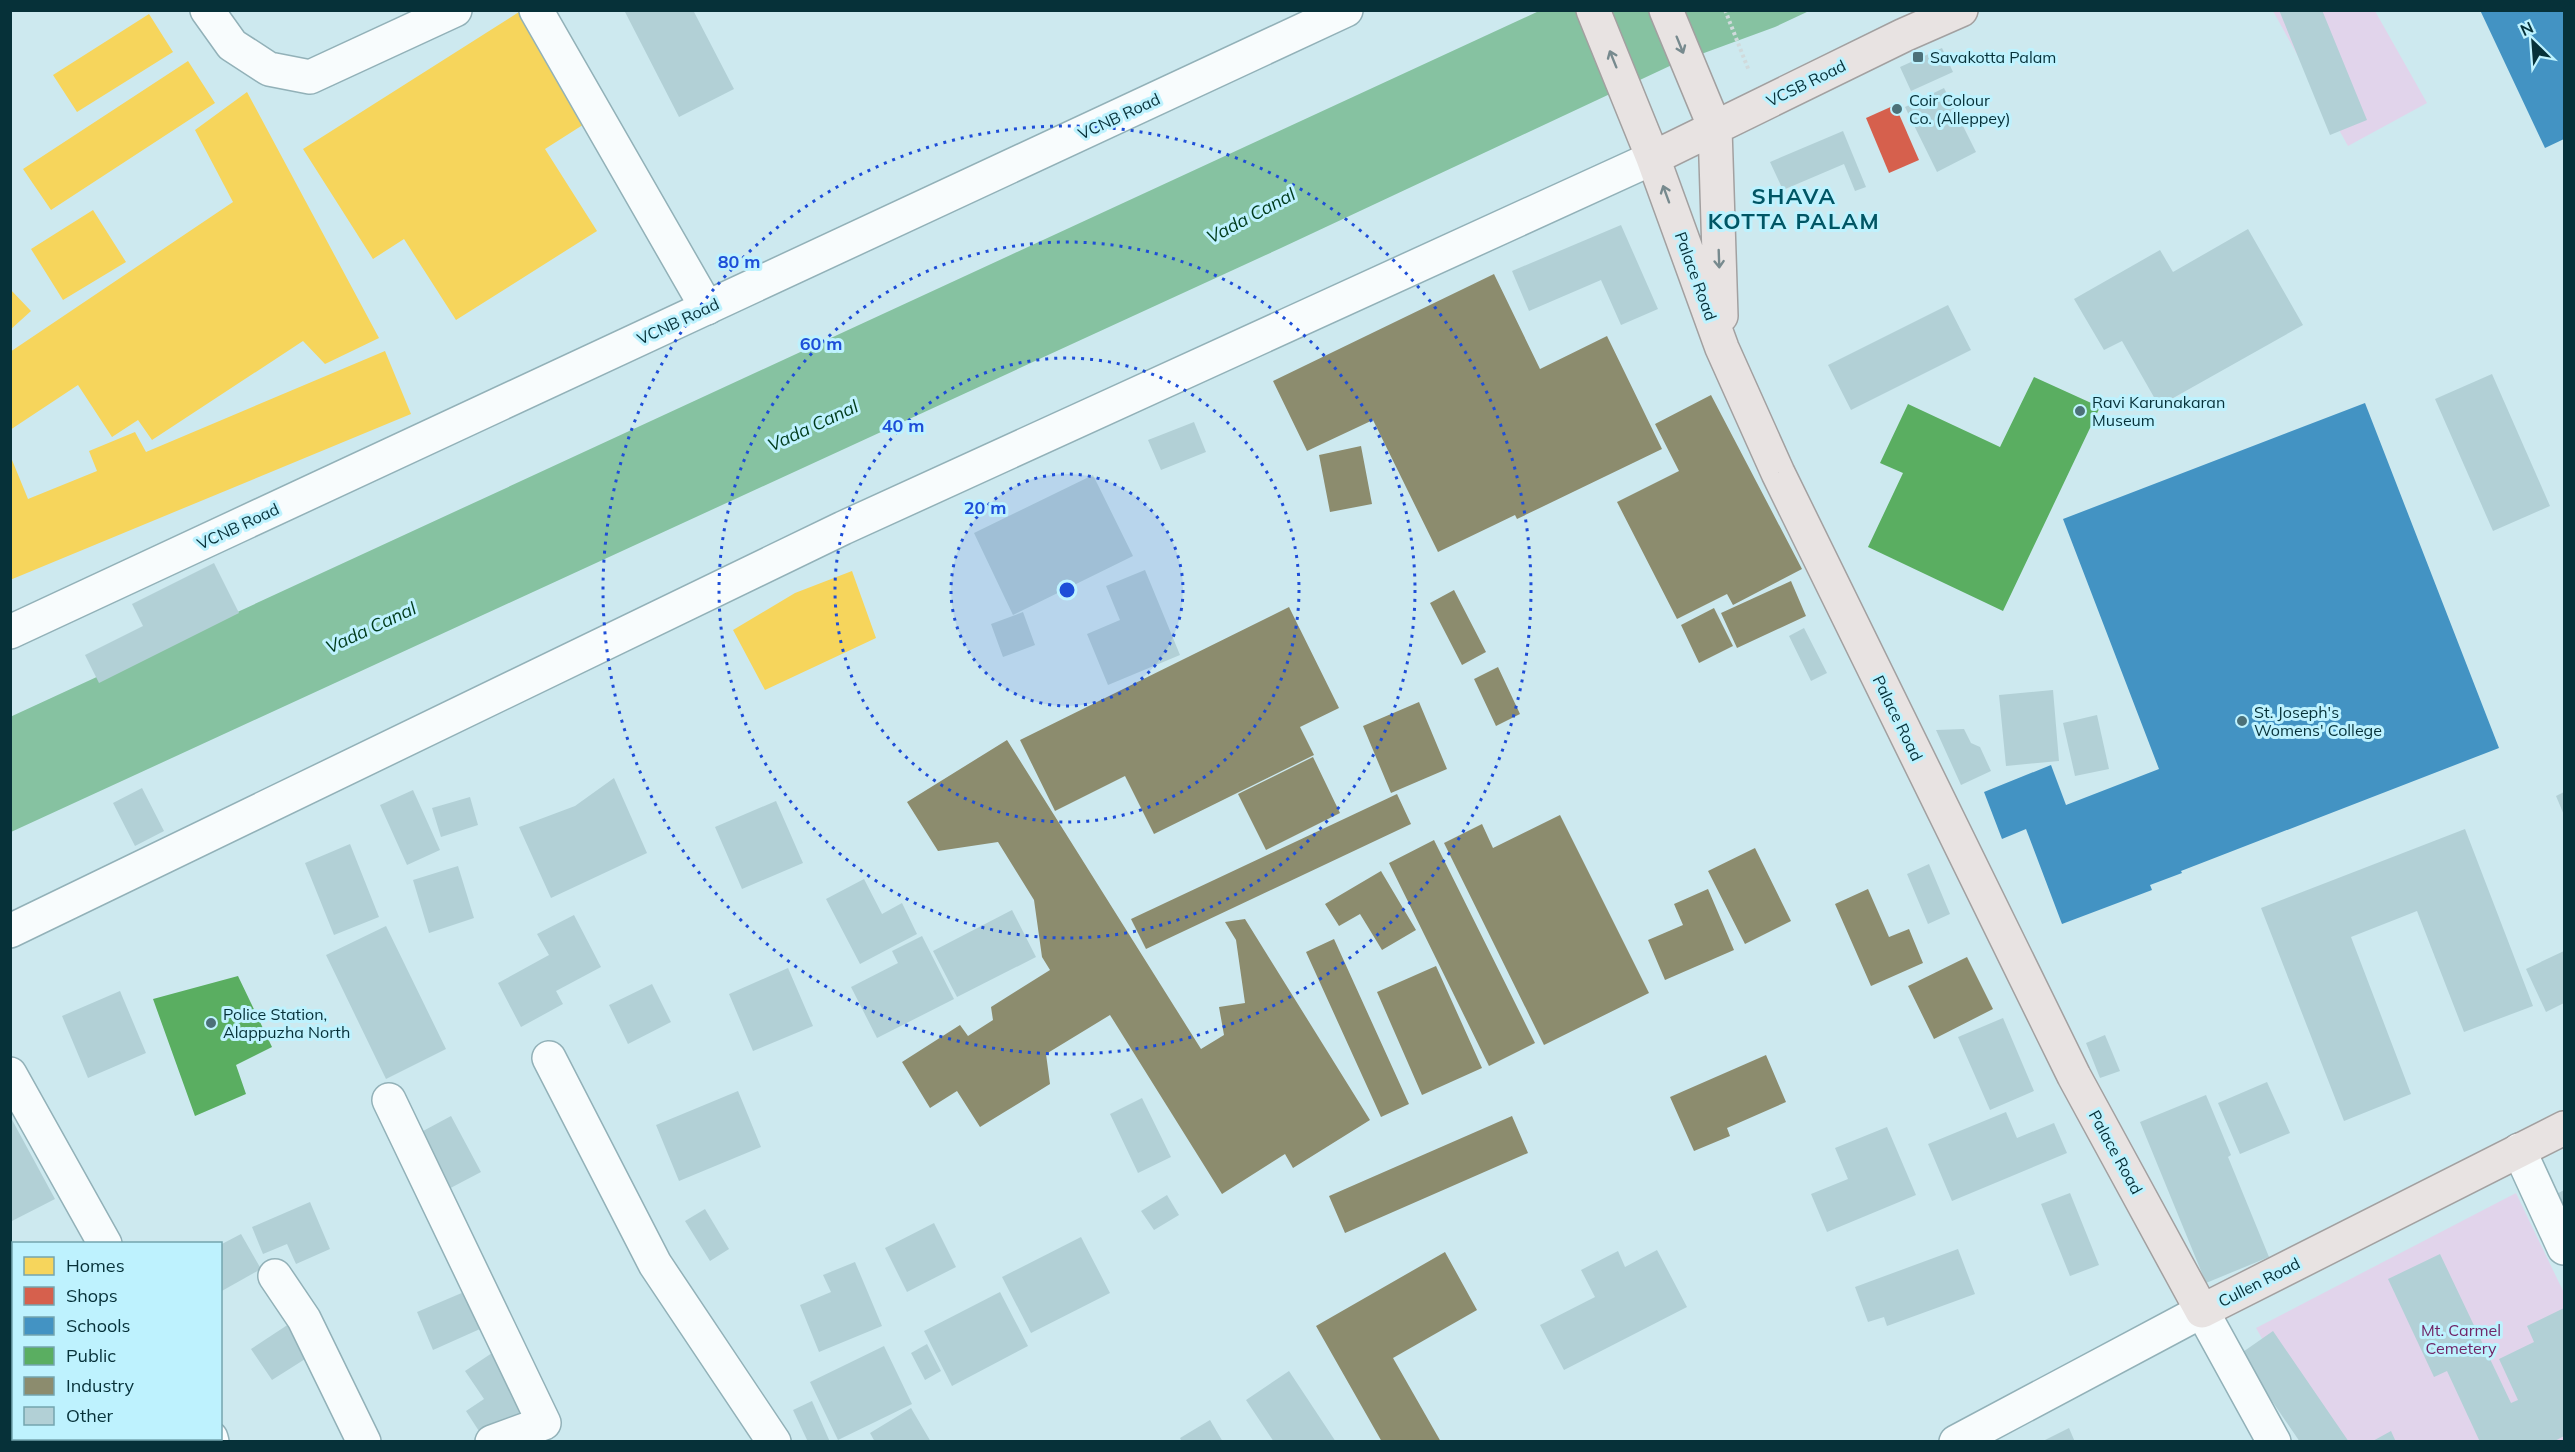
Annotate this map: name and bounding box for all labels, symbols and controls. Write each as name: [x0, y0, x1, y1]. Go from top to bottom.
north arrow: [2503, 12, 2563, 72]
text: N: [2517, 17, 2536, 40]
one-way arrow: [1675, 35, 1686, 54]
place label: Savakotta Palam: [1930, 47, 2056, 67]
one-way arrow: [1606, 50, 1617, 69]
marker: Savakotta Palam: [1911, 50, 1925, 64]
street label: VCSB Road: [1763, 55, 1849, 111]
street label: VCNB Road: [1075, 88, 1163, 144]
place label: Coir Colour Co. (Alleppey): [1909, 90, 2011, 128]
marker: Coir Colour Co. (Alleppey): [1890, 102, 1904, 116]
water label: Vada Canal: [1203, 182, 1300, 249]
district label: SHAVA KOTTA PALAM: [1708, 182, 1880, 235]
one-way arrow: [1660, 186, 1671, 204]
street label: Palace Road: [1671, 229, 1721, 323]
one-way arrow: [1713, 249, 1724, 269]
text: 80 m: [718, 250, 760, 273]
street label: VCNB Road: [634, 293, 722, 349]
text: 60 m: [800, 332, 842, 355]
place label: Ravi Karunakaran Museum: [2092, 392, 2225, 430]
water label: Vada Canal: [764, 394, 862, 456]
marker: Ravi Karunakaran Museum: [2073, 404, 2087, 418]
text: 40 m: [882, 414, 924, 437]
text: 20 m: [964, 496, 1006, 519]
street label: VCNB Road: [194, 498, 282, 554]
centre of rings: [1057, 580, 1077, 600]
water label: Vada Canal: [322, 596, 420, 658]
street label: Palace Road: [1869, 672, 1927, 764]
place label: St. Joseph's Womens' College: [2254, 702, 2382, 740]
marker: St. Joseph's Womens' College: [2235, 714, 2249, 728]
place label: Police Station, Alappuzha North: [223, 1004, 350, 1042]
marker: Police Station, Alappuzha North: [204, 1016, 218, 1030]
street label: Palace Road: [2085, 1107, 2147, 1197]
legend: [12, 1242, 222, 1440]
street label: Cullen Road: [2215, 1253, 2303, 1311]
text: Homes: [66, 1254, 125, 1277]
text: Shops: [66, 1284, 118, 1307]
text: Schools: [66, 1314, 131, 1337]
park label: Mt. Carmel Cemetery: [2421, 1320, 2501, 1358]
text: Public: [66, 1344, 116, 1367]
text: Industry: [66, 1374, 135, 1397]
text: Other: [66, 1404, 114, 1427]

